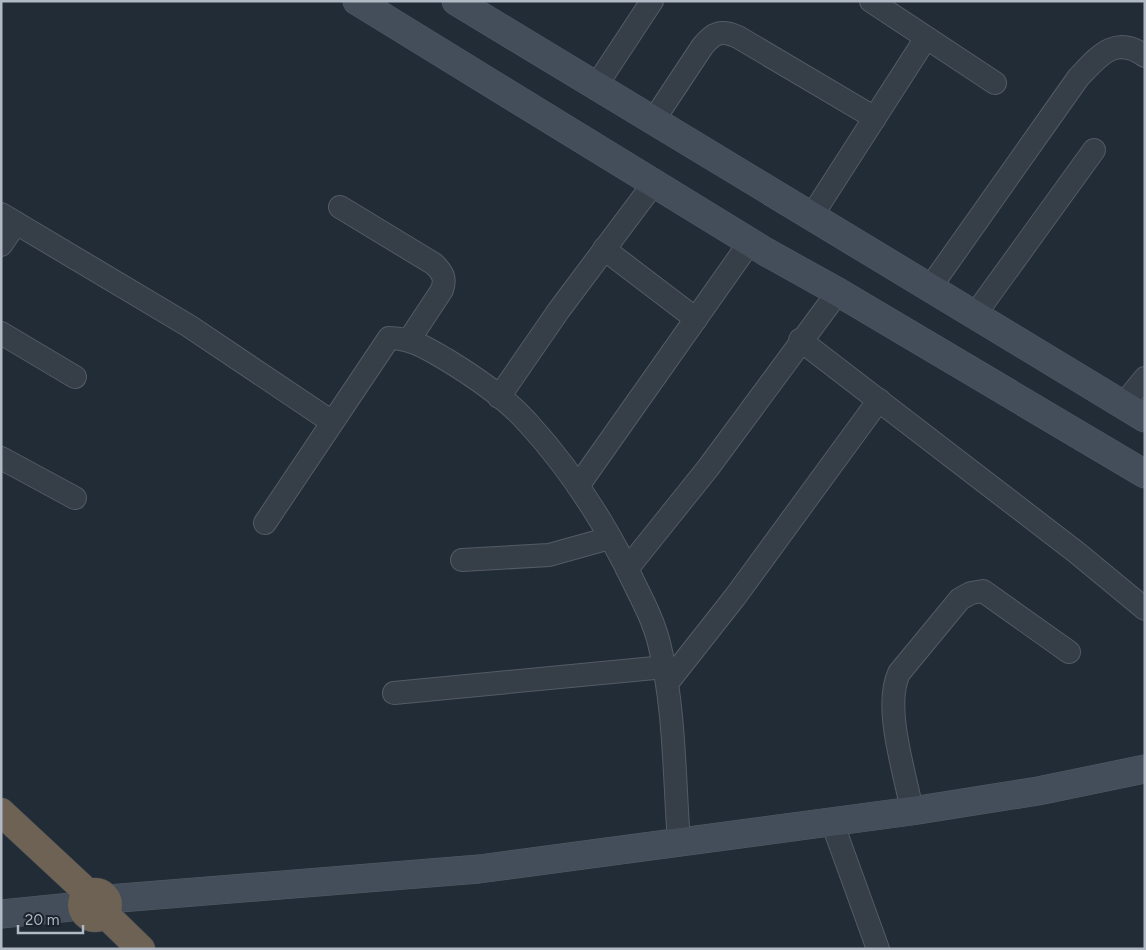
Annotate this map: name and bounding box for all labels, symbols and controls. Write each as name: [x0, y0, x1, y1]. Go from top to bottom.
scale bar: [18, 902, 82, 934]
text: 20 m: [25, 911, 59, 929]

